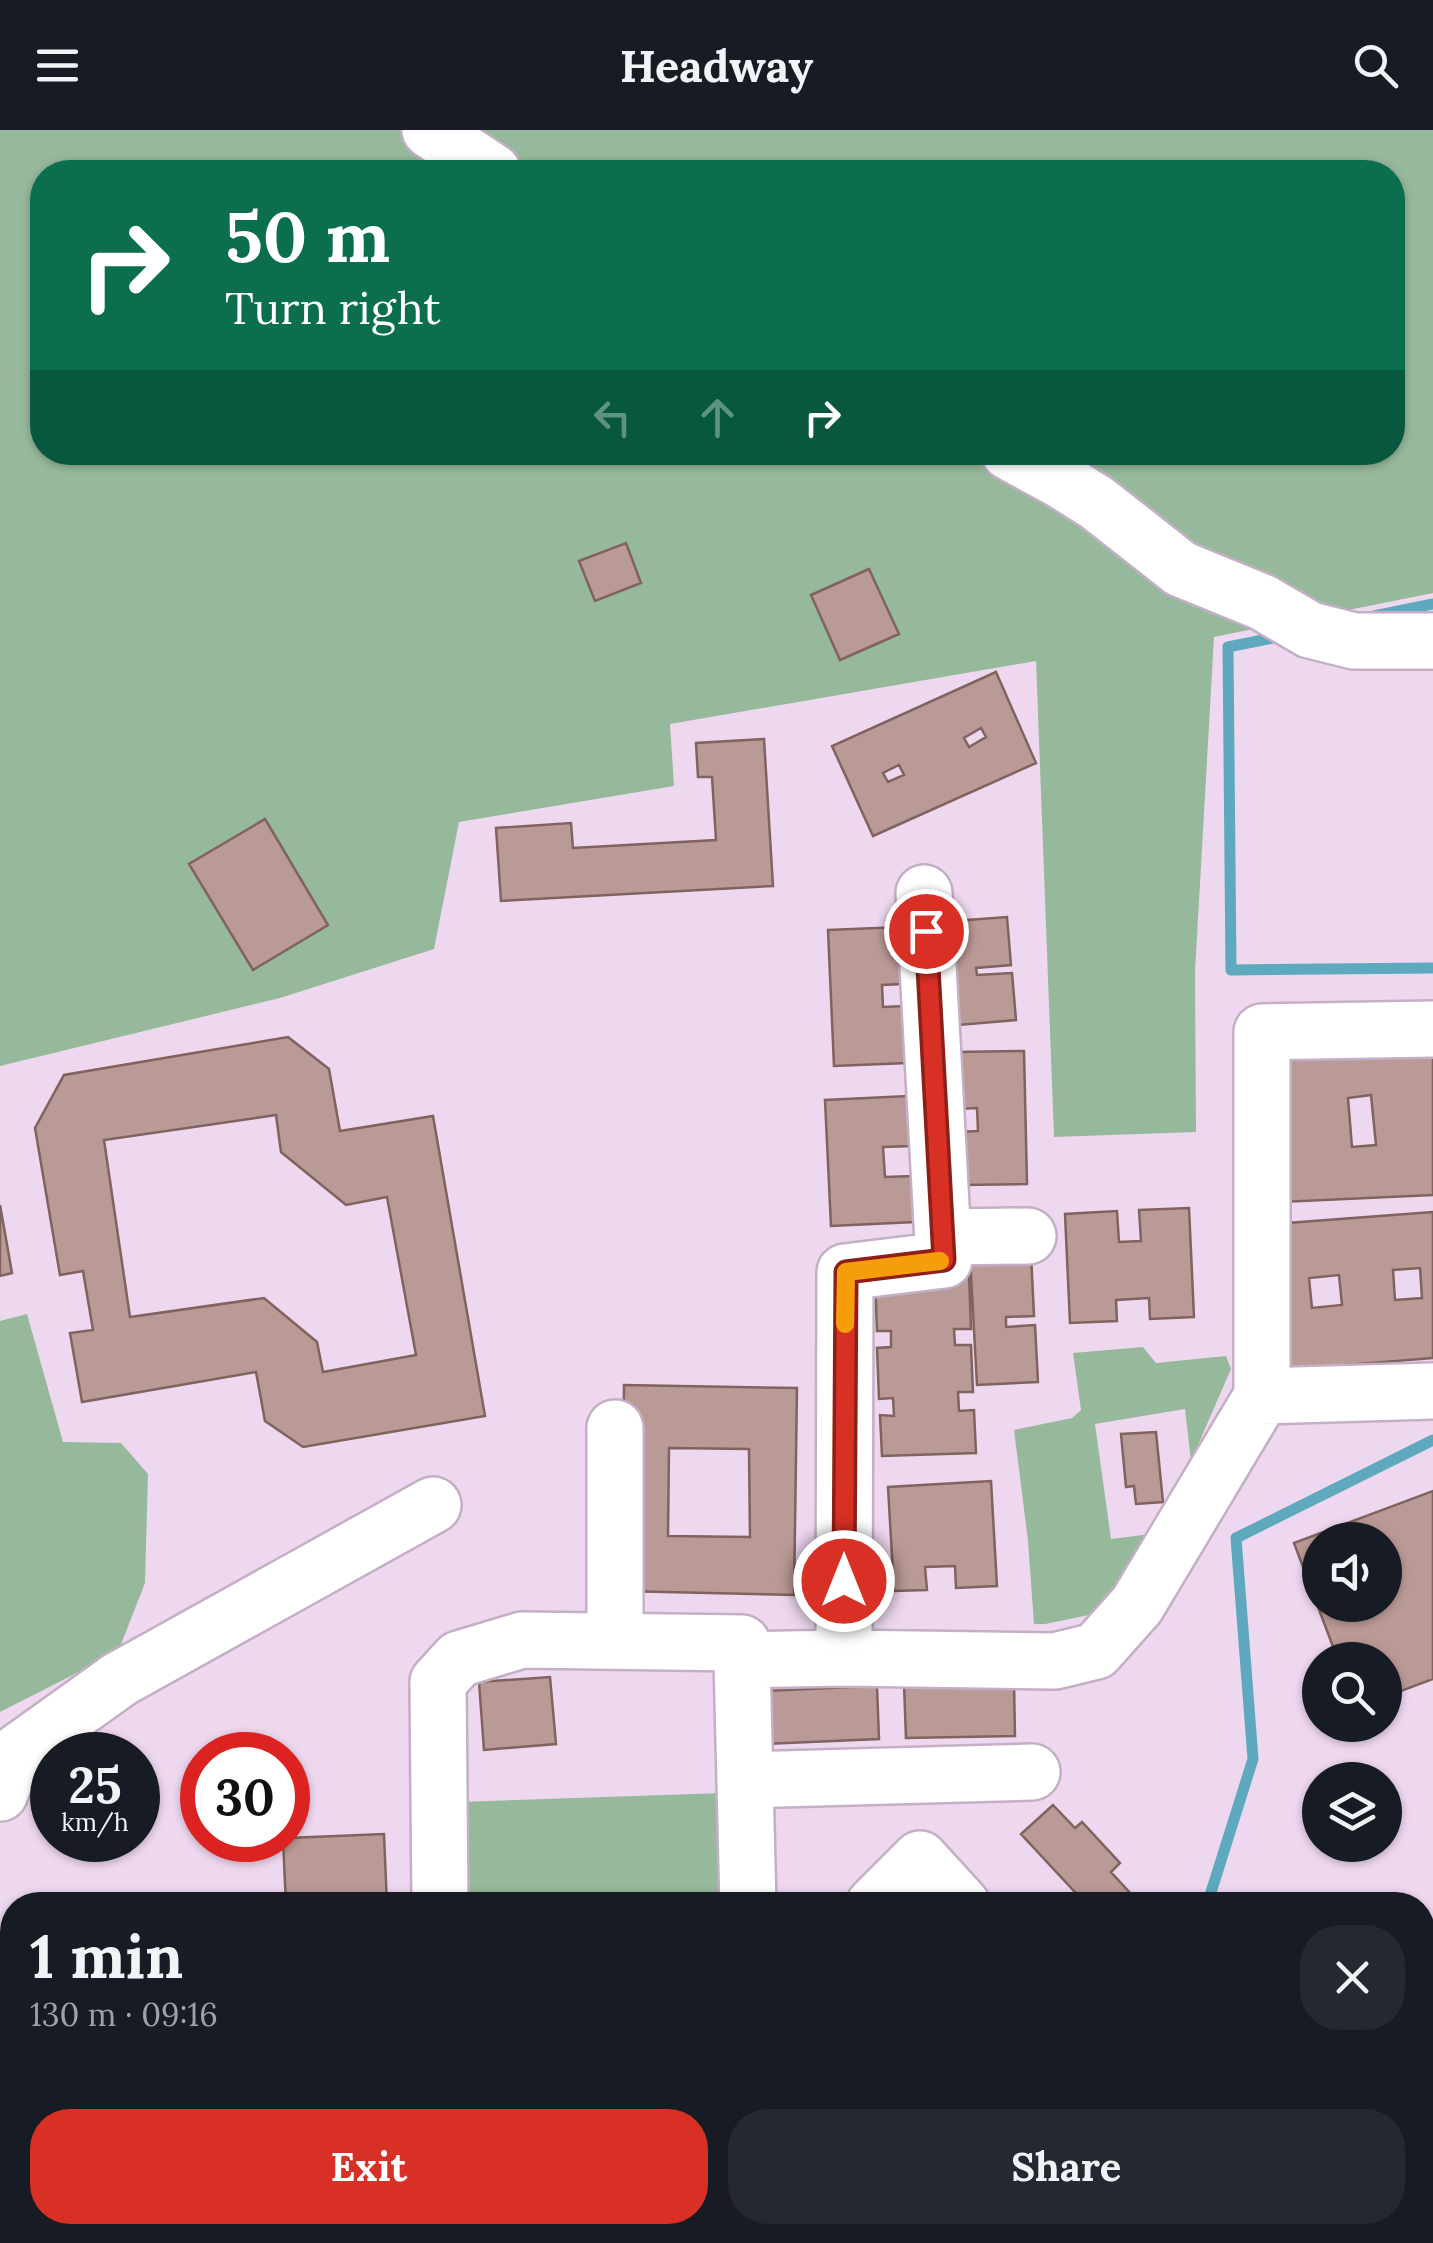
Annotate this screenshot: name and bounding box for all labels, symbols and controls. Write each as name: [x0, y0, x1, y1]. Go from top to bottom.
text: Headway: [620, 37, 813, 94]
icon: menu: [30, 38, 85, 93]
icon: search: [1348, 38, 1403, 93]
text: 50 m: [225, 192, 390, 281]
icon: right: [60, 200, 190, 330]
text: Turn right: [225, 279, 441, 336]
icon: left: [585, 390, 640, 445]
icon: ahead: [690, 390, 745, 445]
icon: right: [795, 390, 850, 445]
pin: [884, 889, 969, 974]
icon: arrive: [899, 904, 954, 959]
map controls: [1302, 1522, 1402, 1862]
button: sound: [1302, 1522, 1402, 1622]
position arrow: [792, 1529, 896, 1633]
button: search: [1302, 1642, 1402, 1742]
speed limit sign: 30: [180, 1732, 310, 1862]
text: 25: [68, 1753, 122, 1817]
button: layers: [1302, 1762, 1402, 1862]
text: km/h: [61, 1806, 129, 1838]
text: 1 min: [30, 1918, 183, 1994]
button: close: [1300, 1925, 1405, 2030]
text: 130 m · 09:16: [30, 1994, 218, 2035]
button: Exit: [30, 2109, 708, 2224]
button: Share: [728, 2109, 1405, 2224]

